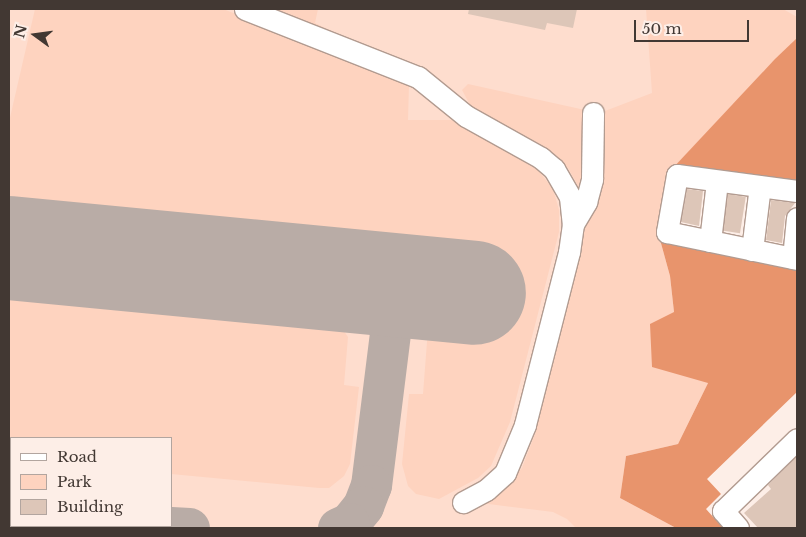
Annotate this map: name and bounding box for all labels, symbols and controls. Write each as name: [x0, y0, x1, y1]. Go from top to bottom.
north arrow: [10, 10, 60, 60]
scale bar: [636, 10, 751, 42]
text: 50 m: [642, 19, 682, 38]
text: N: [10, 23, 31, 40]
legend: [10, 437, 172, 527]
text: Road: [57, 447, 97, 466]
text: Park: [57, 472, 92, 491]
text: Building: [57, 497, 123, 516]

